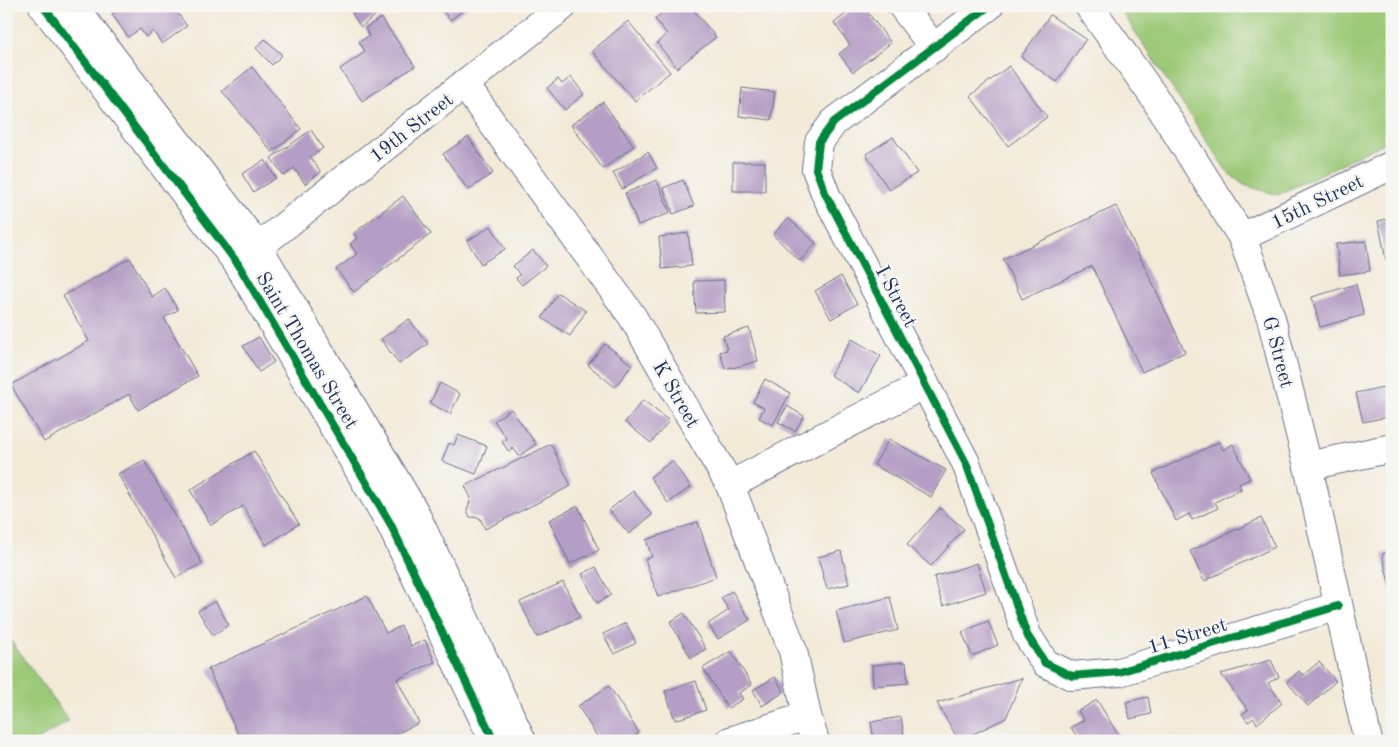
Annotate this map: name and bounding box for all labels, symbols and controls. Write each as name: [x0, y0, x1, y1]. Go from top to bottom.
street label: 19th Street: [367, 90, 458, 167]
street label: 15th Street: [1269, 172, 1367, 234]
street label: I Street: [871, 263, 920, 331]
street label: Saint Thomas Street: [252, 269, 361, 433]
street label: G Street: [1258, 315, 1296, 390]
street label: K Street: [648, 358, 702, 432]
street label: 11 Street: [1146, 615, 1230, 658]

